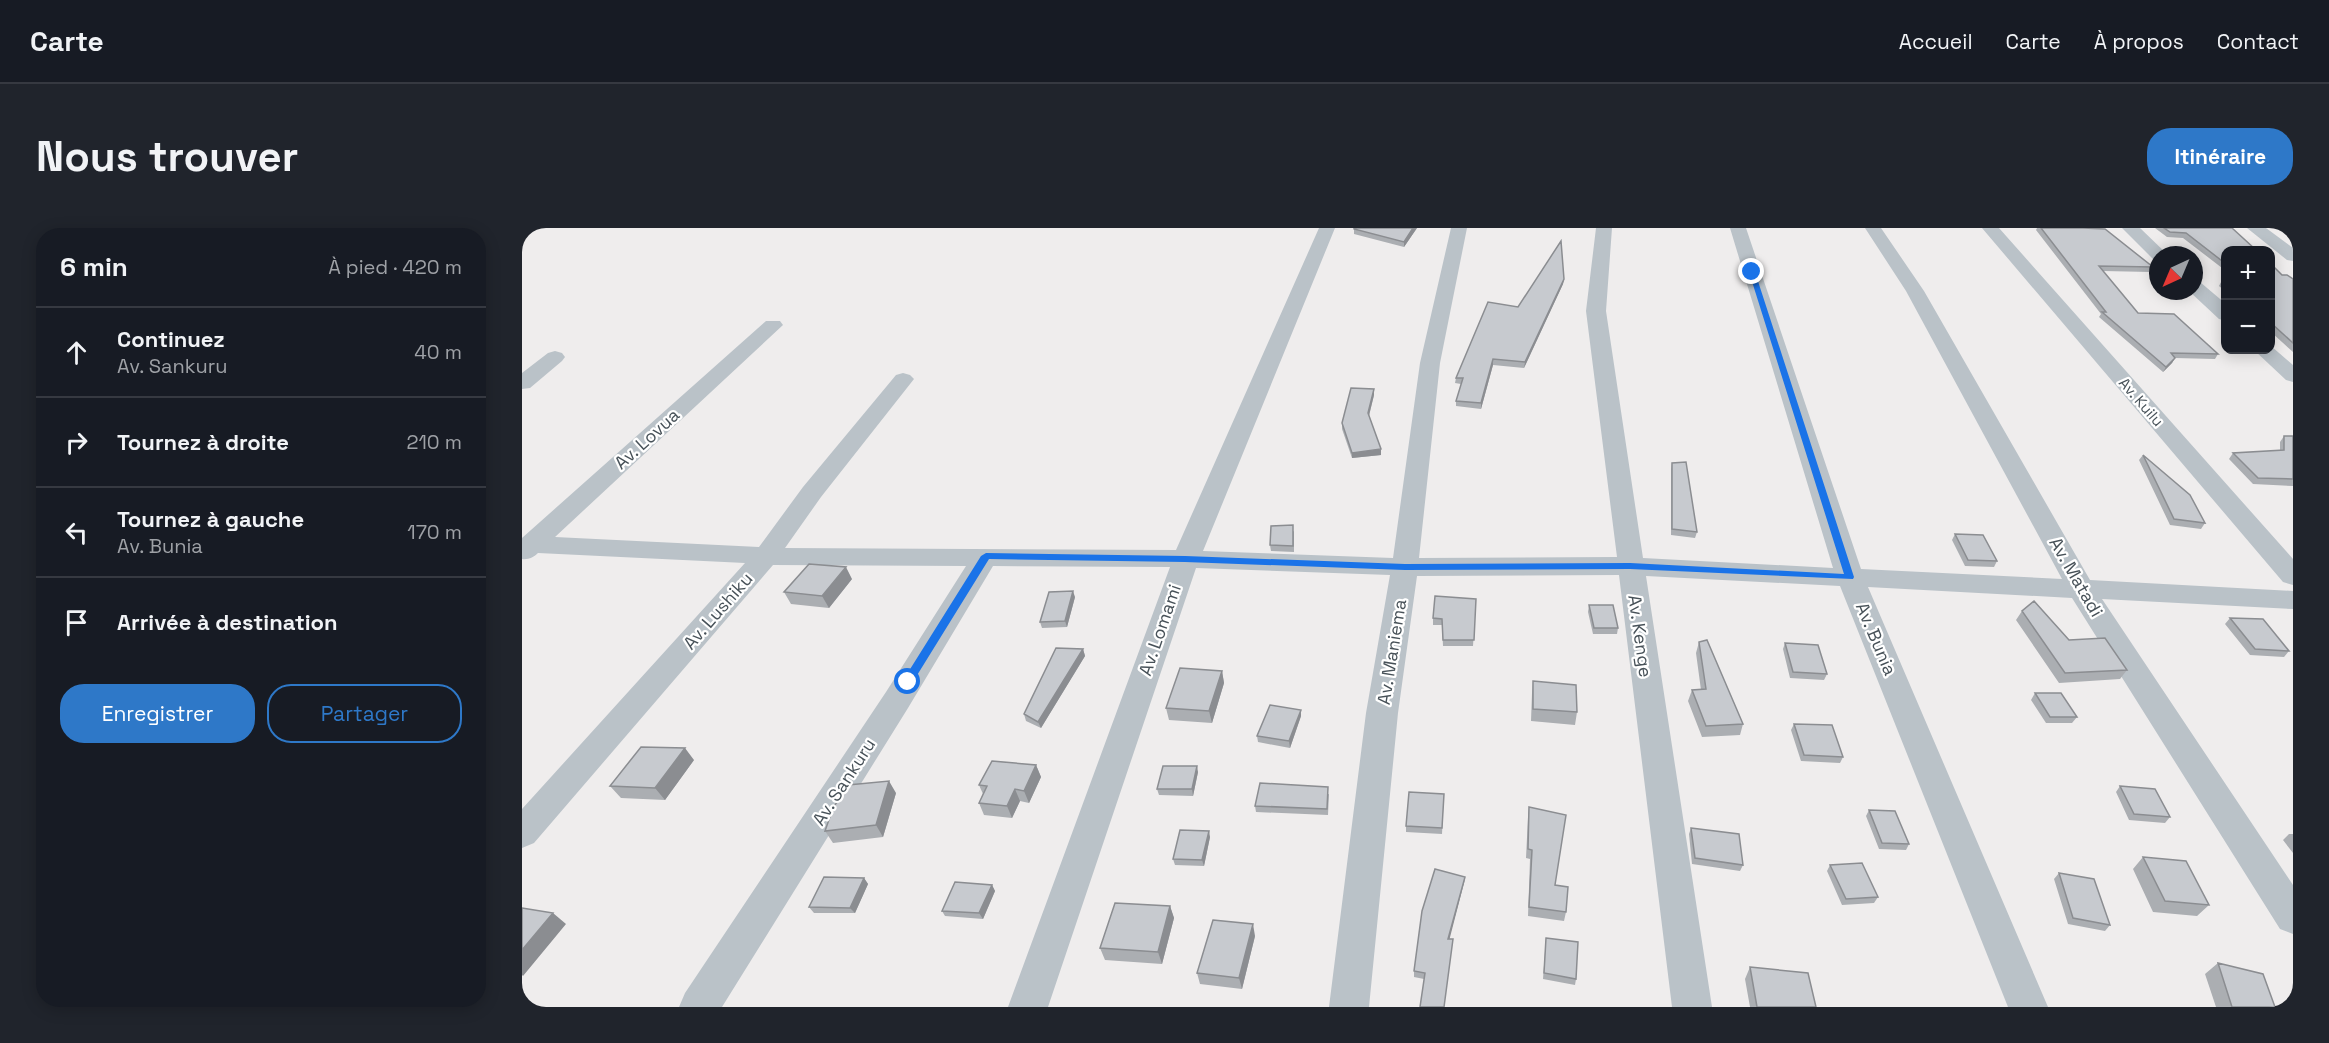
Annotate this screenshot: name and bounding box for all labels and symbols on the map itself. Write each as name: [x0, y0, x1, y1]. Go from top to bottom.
north arrow: [2149, 246, 2203, 300]
route end: [1738, 258, 1764, 284]
street label: Av. Kuilu: [2115, 373, 2168, 430]
street label: Av. Lovua: [609, 403, 684, 474]
street label: Av. Matadi: [2044, 533, 2108, 621]
street label: Av. Lushiku: [678, 567, 757, 654]
street label: Av. Lomami: [1133, 581, 1186, 679]
street label: Av. Kenge: [1623, 593, 1658, 679]
street label: Av. Maniema: [1372, 598, 1411, 706]
street label: Av. Bunia: [1851, 599, 1902, 679]
route start: [894, 668, 920, 694]
street label: Av. Sankuru: [807, 734, 880, 830]

